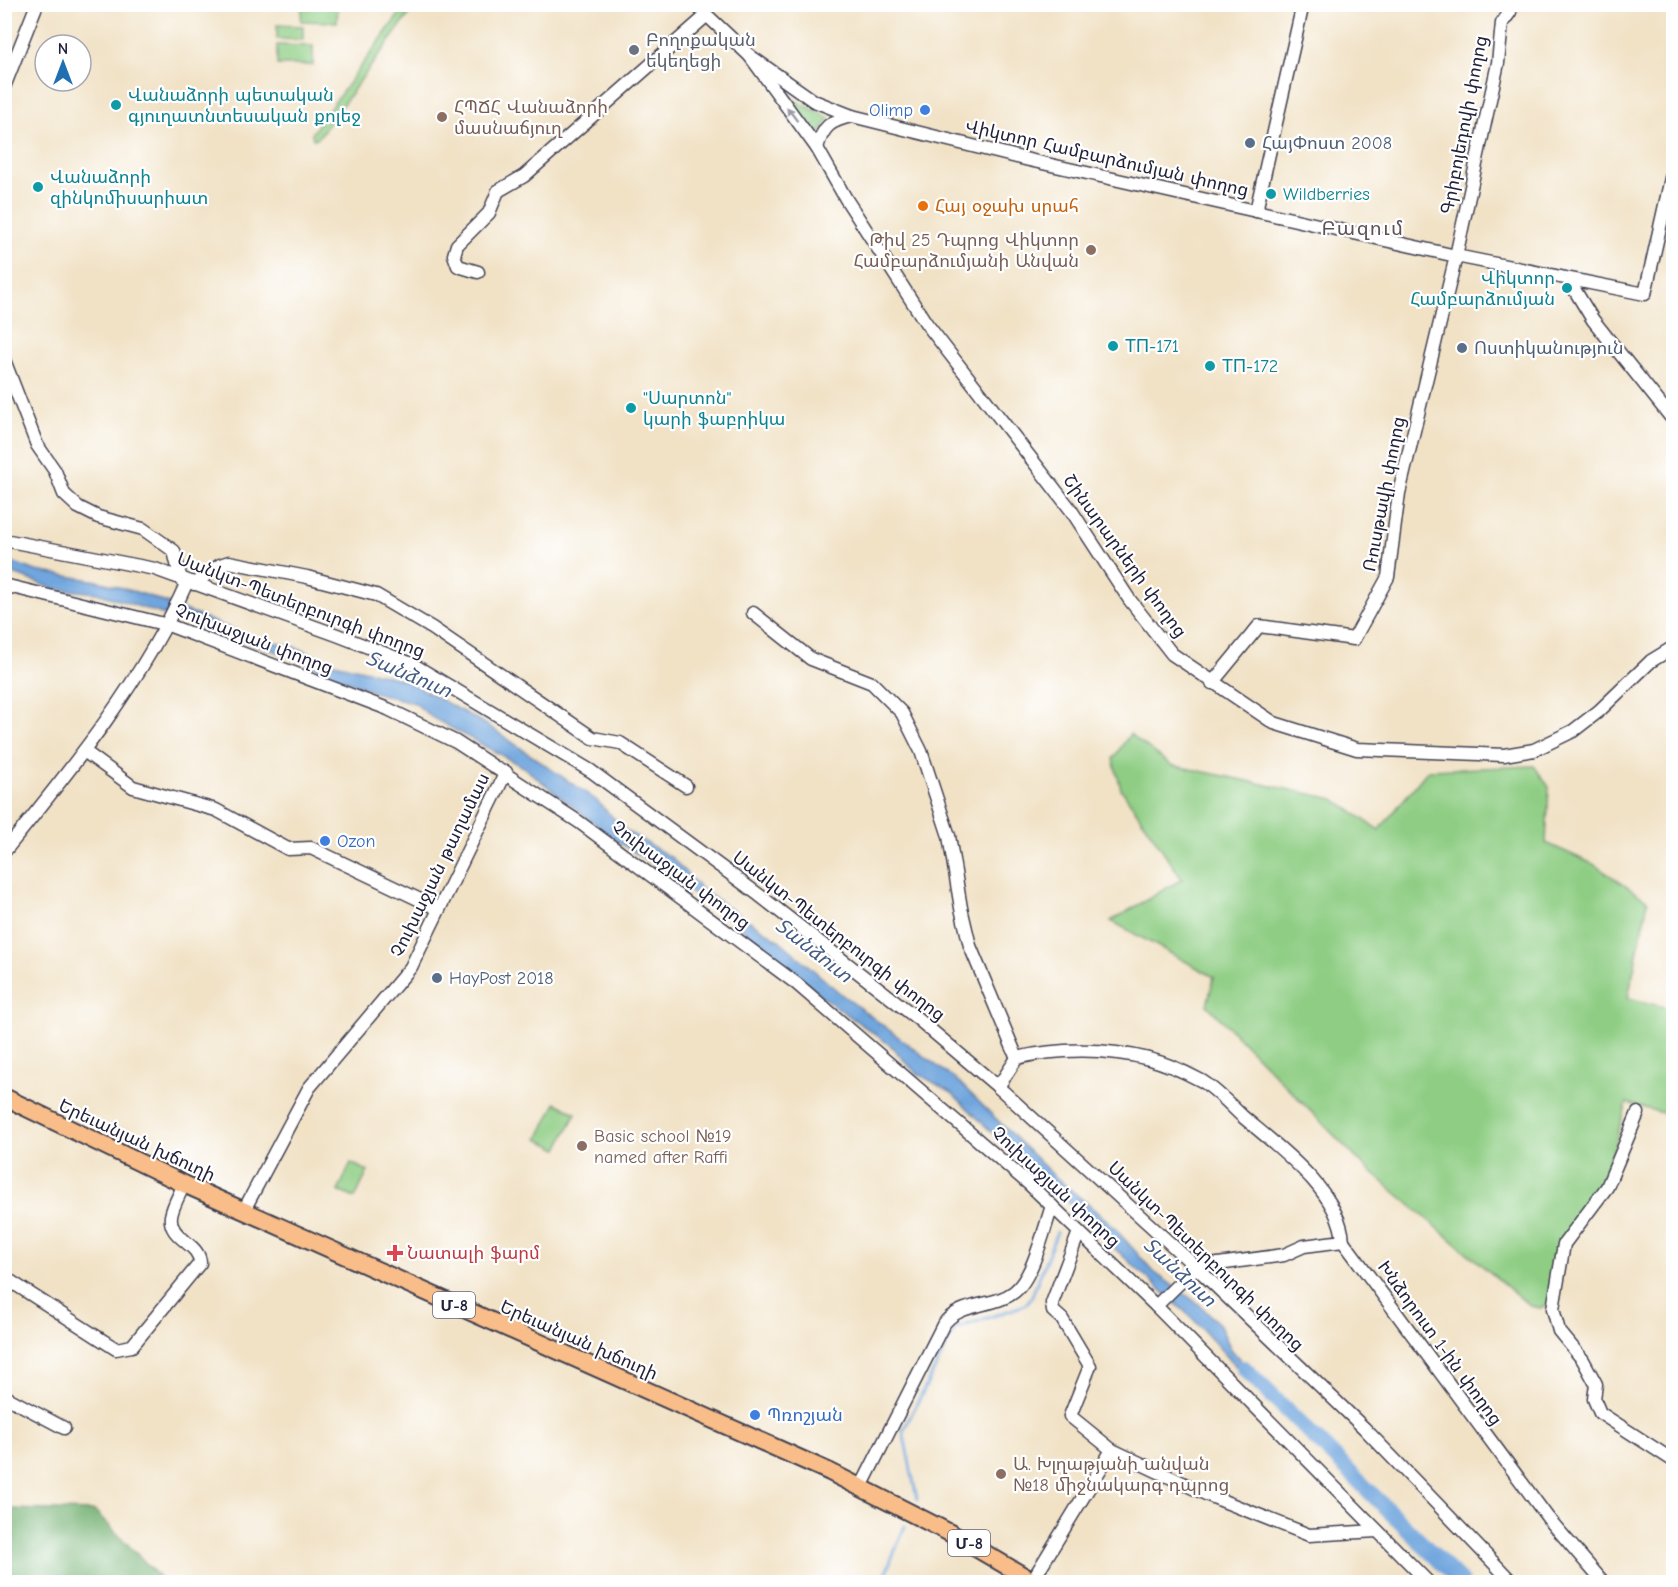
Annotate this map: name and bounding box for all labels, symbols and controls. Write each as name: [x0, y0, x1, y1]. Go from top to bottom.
place label: Բողոքական եկեղեցի: [646, 30, 756, 72]
north arrow: [33, 33, 93, 93]
street label: Գրիբոյեդովի փողոց: [1437, 34, 1492, 216]
text: N: [58, 40, 68, 58]
marker: Բողոքական եկեղեցի: [627, 43, 641, 57]
place label: Վանաձորի պետական գյուղատնտեսական քոլեջ: [128, 85, 361, 127]
place label: ՀՊՃՀ Վանաձորի մասնաճյուղ: [454, 97, 608, 139]
marker: Վանաձորի պետական գյուղատնտեսական քոլեջ: [109, 98, 123, 112]
place label: Olimp: [869, 100, 913, 121]
marker: Olimp: [918, 103, 932, 117]
one-way arrow: [786, 106, 798, 122]
marker: ՀՊՃՀ Վանաձորի մասնաճյուղ: [435, 110, 449, 124]
street label: Վիկտոր Համբարձումյան փողոց: [963, 116, 1251, 201]
place label: ՀայՓոստ 2008: [1262, 133, 1392, 154]
marker: ՀայՓոստ 2008: [1243, 136, 1257, 150]
place label: Վանաձորի զինկոմիսարիատ: [50, 167, 208, 209]
marker: Վանաձորի զինկոմիսարիատ: [31, 180, 45, 194]
place label: Wildberries: [1283, 184, 1370, 205]
marker: Wildberries: [1264, 187, 1278, 201]
place label: Հայ օջախ սրահ: [935, 196, 1079, 217]
marker: Հայ օջախ սրահ: [916, 199, 930, 213]
district label: Բազում: [1321, 217, 1405, 240]
place label: Թիվ 25 Դպրոց Վիկտոր Համբարձումյանի Անվան: [854, 230, 1079, 272]
marker: Թիվ 25 Դպրոց Վիկտոր Համբարձումյանի Անվան: [1084, 243, 1098, 257]
place label: Վիկտոր Համբարձումյան: [1410, 268, 1555, 310]
marker: Վիկտոր Համբարձումյան: [1560, 281, 1574, 295]
place label: ТП-171: [1125, 336, 1179, 357]
place label: Ոստիկանություն: [1474, 338, 1624, 359]
marker: ТП-171: [1106, 339, 1120, 353]
marker: Ոստիկանություն: [1455, 341, 1469, 355]
place label: ТП-172: [1222, 356, 1278, 377]
marker: ТП-172: [1203, 359, 1217, 373]
place label: "Սարտոն" կարի ֆաբրիկա: [643, 388, 785, 430]
marker: "Սարտոն" կարի ֆաբրիկա: [624, 401, 638, 415]
street label: Ռուսթավի փողոց: [1359, 415, 1410, 573]
street label: Շինարարների փողոց: [1058, 471, 1191, 642]
street label: Սանկտ-Պետերբուրգի փողոց: [174, 548, 428, 663]
street label: Չուխաջյան փողոց: [172, 600, 336, 679]
water label: Տանձուտ: [363, 646, 455, 703]
street label: Չուխաջյան թաղամաս: [387, 770, 494, 961]
street label: Չուխաջյան փողոց: [607, 817, 754, 934]
place label: Ozon: [337, 831, 375, 852]
marker: Ozon: [318, 834, 332, 848]
street label: Սանկտ-Պետերբուրգի փողոց: [728, 847, 949, 1026]
water label: Տանձուտ: [771, 913, 857, 988]
place label: HayPost 2018: [449, 968, 554, 989]
marker: HayPost 2018: [430, 971, 444, 985]
street label: Երեւանյան խճուղի: [55, 1095, 218, 1186]
street label: Չուխաջյան փողոց: [987, 1123, 1124, 1252]
place label: Basic school №19 named after Raffi: [594, 1126, 731, 1168]
marker: Basic school №19 named after Raffi: [575, 1139, 589, 1153]
street label: Սանկտ-Պետերբուրգի փողոց: [1103, 1157, 1308, 1356]
water label: Տանձուտ: [1139, 1233, 1221, 1312]
place label: Նատալի ֆարմ: [407, 1243, 540, 1264]
marker: Նատալի ֆարմ: [388, 1246, 402, 1260]
street label: Խնձորուտ 1-ին փողոց: [1373, 1257, 1506, 1430]
road number: Մ-8: [433, 1292, 475, 1318]
street label: Երեւանյան խճուղի: [497, 1296, 661, 1385]
place label: Պռոշյան: [767, 1405, 843, 1426]
marker: Պռոշյան: [748, 1408, 762, 1422]
place label: Ա. Խլղաթյանի անվան №18 միջնակարգ դպրոց: [1013, 1454, 1229, 1496]
marker: Ա. Խլղաթյանի անվան №18 միջնակարգ դպրոց: [994, 1467, 1008, 1481]
road number: Մ-8: [948, 1530, 990, 1556]

